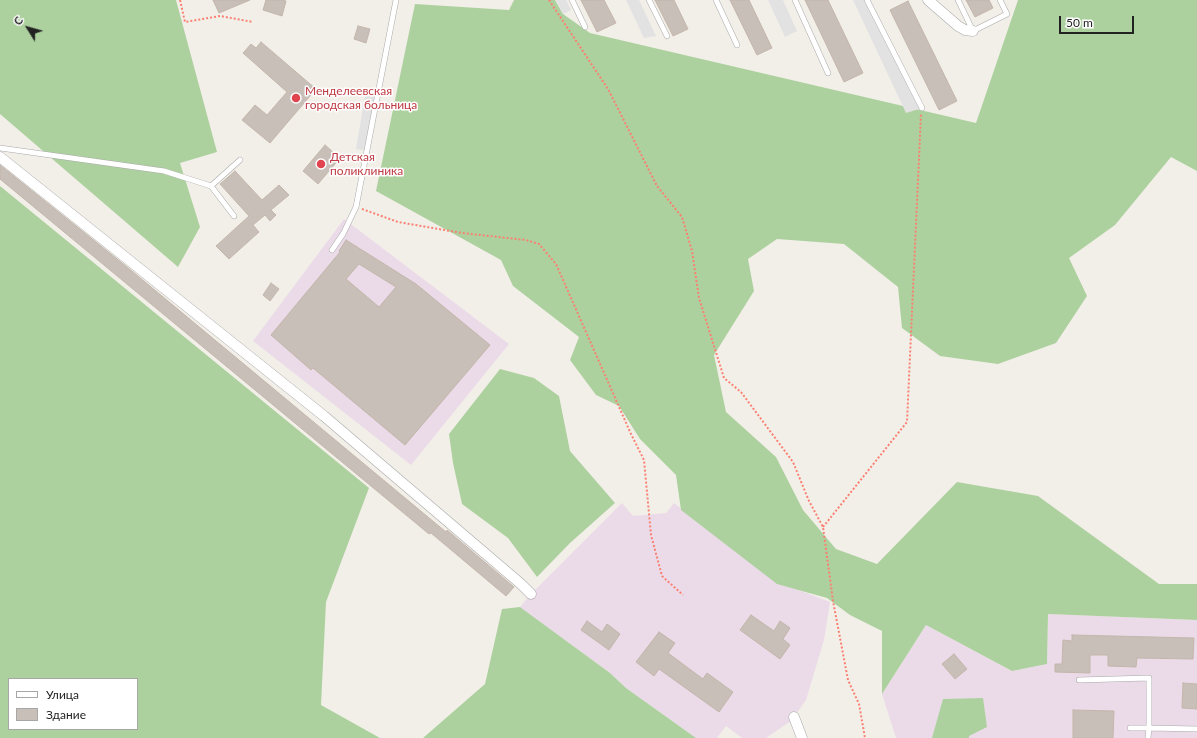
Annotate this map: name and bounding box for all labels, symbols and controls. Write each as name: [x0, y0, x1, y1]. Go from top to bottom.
north arrow: [8, 8, 48, 48]
scale bar: [1061, 8, 1136, 34]
text: С: [11, 14, 25, 27]
text: 50 m: [1066, 15, 1093, 30]
place label: Менделеевская городская больница: [305, 84, 417, 112]
marker: Менделеевская городская больница: [290, 92, 302, 104]
place label: Детская поликлиника: [330, 150, 403, 178]
marker: Детская поликлиника: [315, 158, 327, 170]
legend: [8, 678, 138, 730]
text: Улица: [46, 687, 79, 702]
text: Здание: [46, 707, 86, 722]

